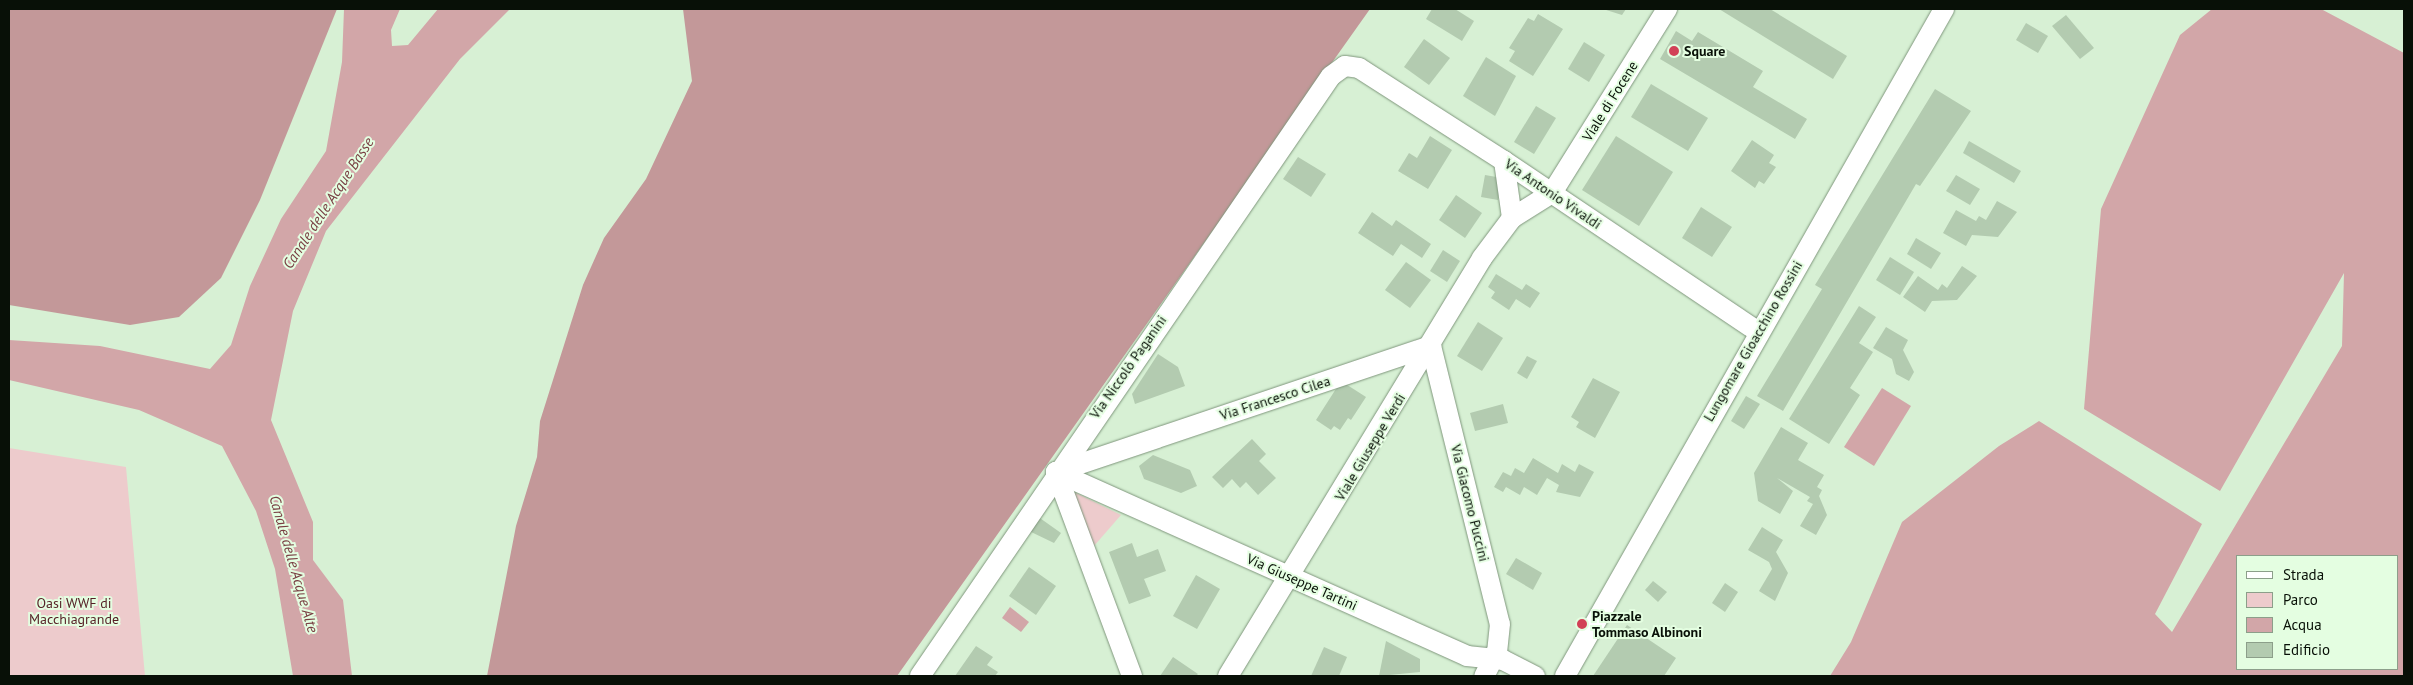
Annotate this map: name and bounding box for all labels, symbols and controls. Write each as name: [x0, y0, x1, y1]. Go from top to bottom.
place label: Square: [1684, 43, 1725, 59]
marker: Square: [1668, 45, 1680, 57]
street label: Viale di Focene: [1579, 58, 1641, 144]
water label: Canale delle Acque Basse: [279, 134, 377, 272]
street label: Via Antonio Vivaldi: [1501, 155, 1605, 233]
street label: Lungomare Gioacchino Rossini: [1700, 258, 1806, 424]
street label: Via Niccolò Paganini: [1086, 312, 1170, 422]
street label: Via Francesco Cilea: [1218, 372, 1332, 424]
street label: Viale Giuseppe Verdi: [1331, 390, 1409, 504]
street label: Via Giacomo Puccini: [1447, 443, 1493, 563]
water label: Canale delle Acque Alte: [266, 493, 322, 635]
street label: Via Giuseppe Tartini: [1244, 550, 1360, 614]
legend: [2236, 555, 2398, 670]
text: Strada: [2283, 565, 2324, 584]
text: Parco: [2283, 590, 2318, 609]
park label: Oasi WWF di Macchiagrande: [29, 595, 119, 628]
place label: Piazzale Tommaso Albinoni: [1592, 608, 1703, 640]
text: Acqua: [2283, 615, 2322, 634]
marker: Piazzale Tommaso Albinoni: [1576, 618, 1588, 630]
text: Edificio: [2283, 640, 2330, 659]

